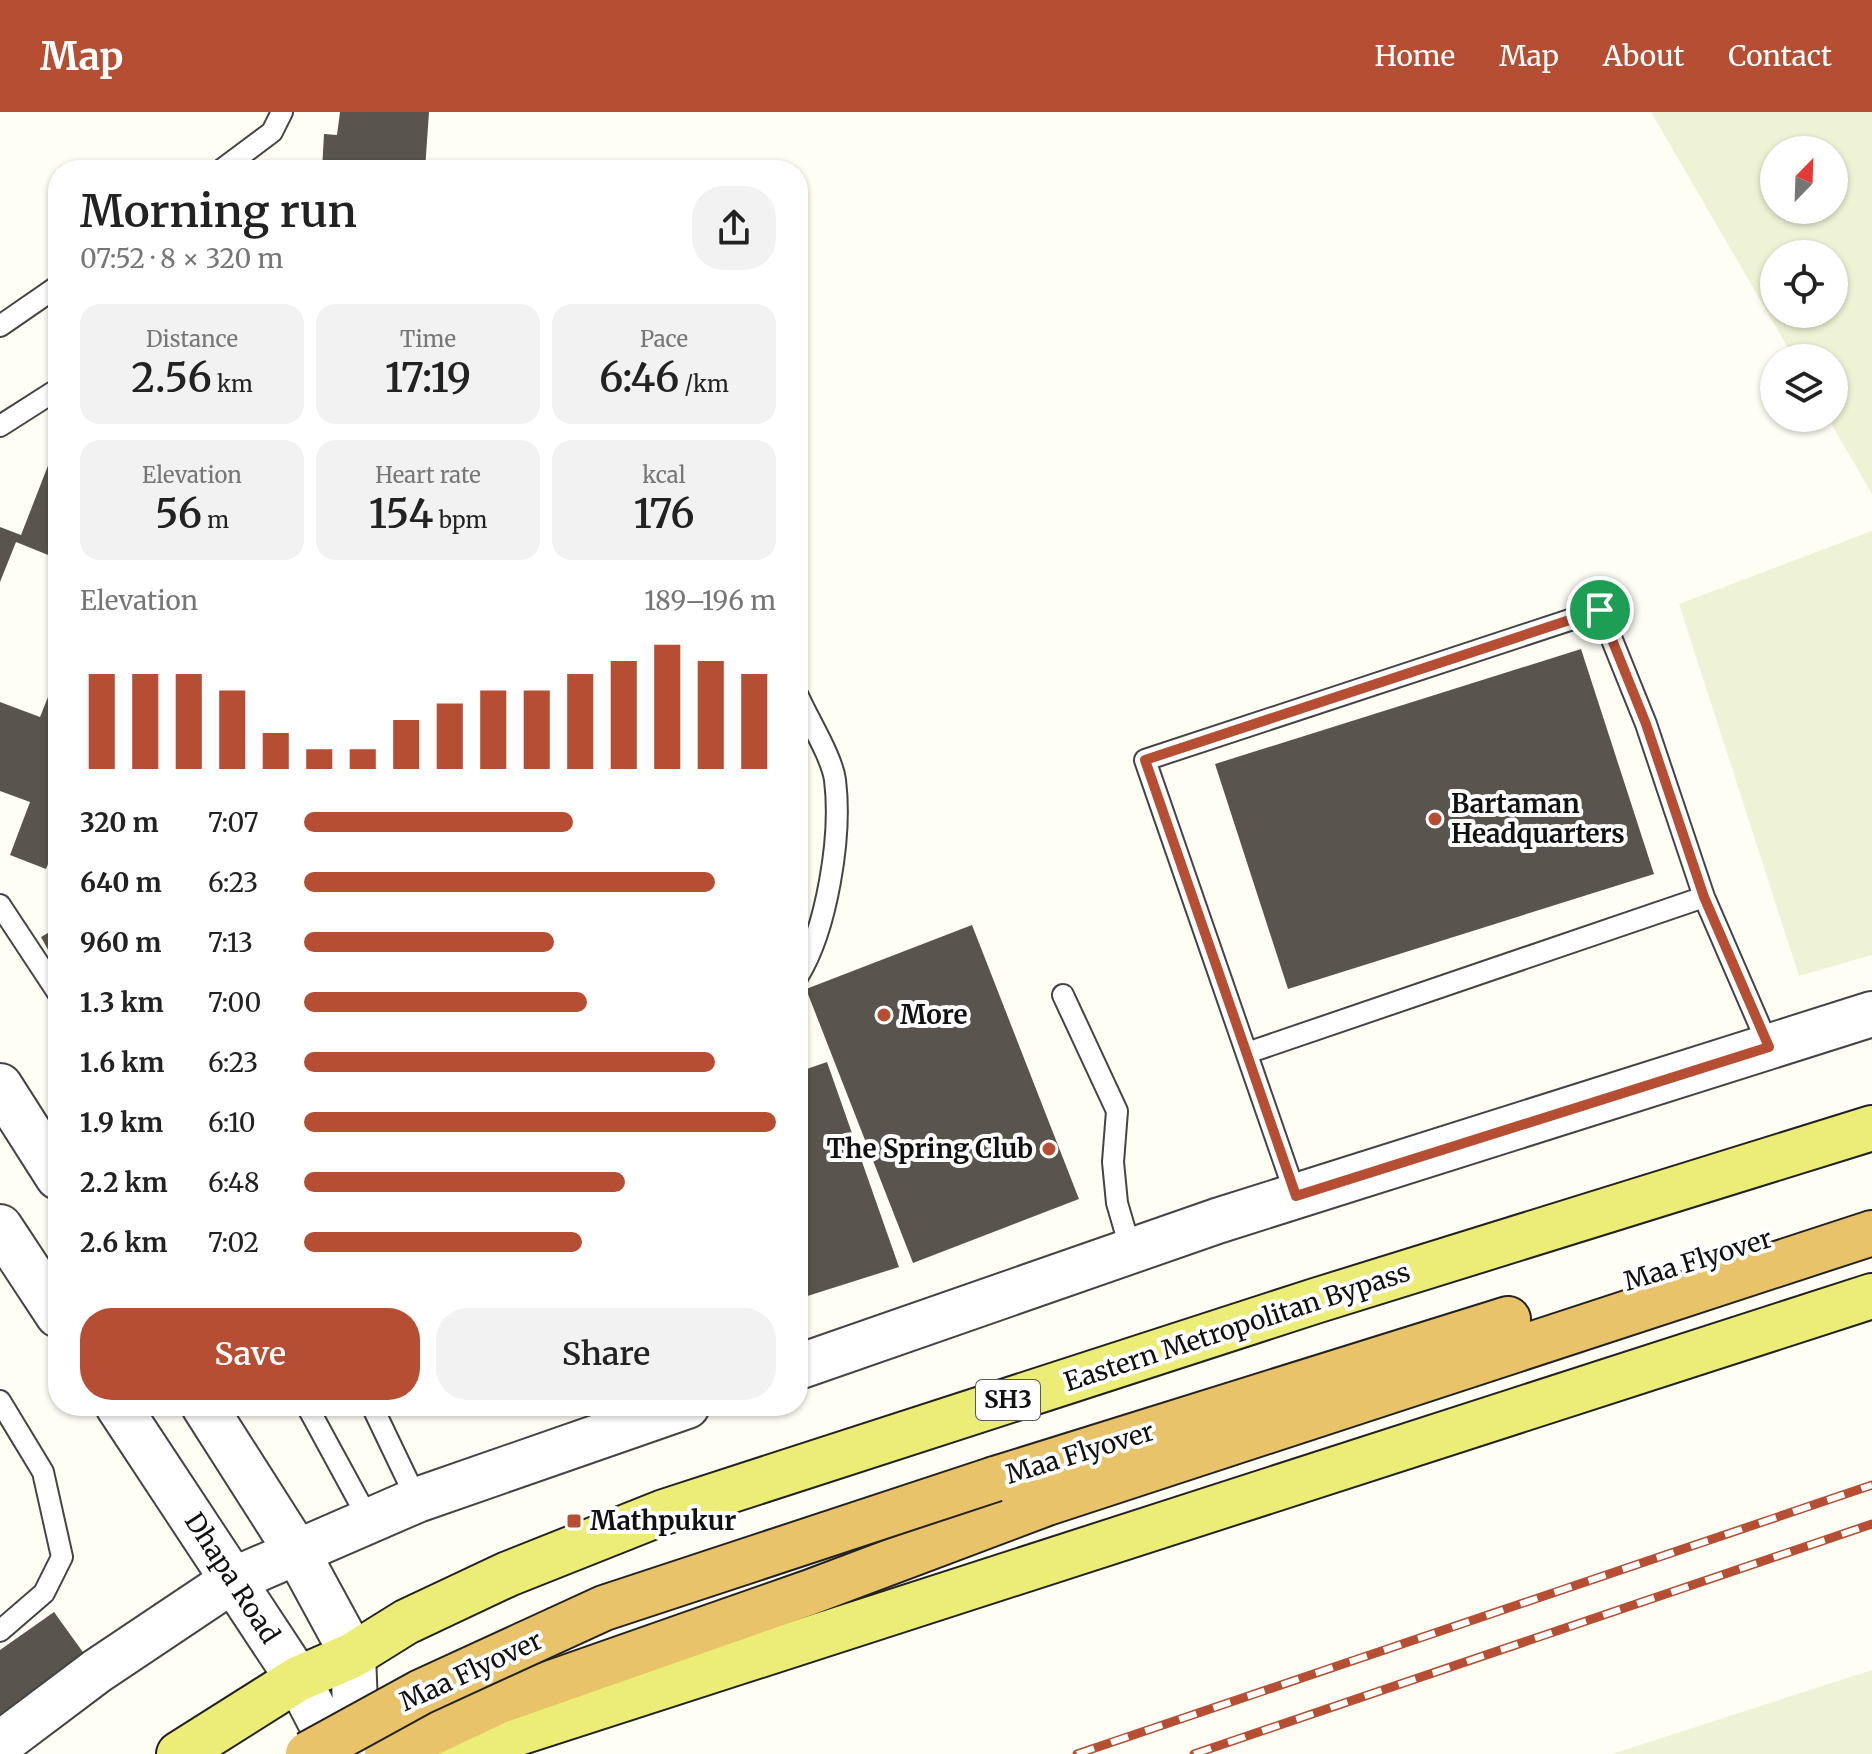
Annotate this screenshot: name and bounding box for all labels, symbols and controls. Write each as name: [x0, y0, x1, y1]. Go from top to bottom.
text: Map: [40, 33, 124, 80]
text: Home: [1374, 38, 1455, 74]
text: Map: [1499, 38, 1559, 74]
text: About: [1603, 38, 1684, 74]
text: Contact: [1728, 38, 1832, 74]
north arrow: [1760, 136, 1848, 224]
map controls: [1760, 136, 1848, 432]
text: Morning run: [80, 184, 357, 239]
button: share: [692, 186, 776, 270]
button: locate: [1760, 240, 1848, 328]
text: 07:52 · 8 × 320 m: [80, 242, 283, 275]
text: Distance: [146, 325, 238, 353]
text: Time: [400, 325, 456, 353]
text: Pace: [640, 325, 688, 353]
button: layers: [1760, 344, 1848, 432]
text: 2.56: [131, 353, 212, 403]
text: 17:19: [385, 353, 471, 403]
text: 6:46: [599, 353, 679, 403]
text: km: [212, 370, 253, 398]
text: /km: [679, 370, 729, 398]
text: Elevation: [142, 461, 242, 489]
text: Heart rate: [375, 461, 481, 489]
text: kcal: [642, 461, 686, 489]
text: 56: [155, 489, 202, 539]
text: 154: [369, 489, 433, 539]
text: 176: [633, 489, 695, 539]
text: m: [202, 506, 229, 534]
text: bpm: [433, 506, 487, 534]
pin: [1566, 576, 1634, 644]
text: Elevation: [80, 584, 198, 617]
text: 189–196 m: [644, 584, 776, 617]
icon: arrive: [1578, 588, 1622, 632]
place label: Bartaman Headquarters: [1451, 787, 1625, 850]
text: 320 m: [80, 806, 159, 839]
text: 7:07: [208, 806, 259, 839]
marker: Bartaman Headquarters: [1426, 810, 1444, 828]
text: 640 m: [80, 866, 162, 899]
text: 6:23: [208, 866, 258, 899]
text: 960 m: [80, 926, 161, 959]
text: 7:13: [208, 926, 253, 959]
text: 1.3 km: [80, 986, 164, 1019]
text: 7:00: [208, 986, 261, 1019]
place label: More: [900, 998, 967, 1031]
marker: More: [875, 1006, 893, 1024]
text: 1.6 km: [80, 1046, 164, 1079]
text: 6:23: [208, 1046, 258, 1079]
text: 1.9 km: [80, 1106, 163, 1139]
text: 6:10: [208, 1106, 256, 1139]
place label: The Spring Club: [826, 1132, 1033, 1165]
marker: The Spring Club: [1040, 1140, 1058, 1158]
text: 2.2 km: [80, 1166, 168, 1199]
text: 6:48: [208, 1166, 259, 1199]
street label: Maa Flyover: [1620, 1221, 1776, 1298]
text: 2.6 km: [80, 1226, 167, 1259]
text: 7:02: [208, 1226, 259, 1259]
street label: Eastern Metropolitan Bypass: [1060, 1255, 1414, 1398]
button: Save: [80, 1308, 420, 1400]
button: Share: [436, 1308, 776, 1400]
road number: SH3: [976, 1380, 1040, 1420]
street label: Maa Flyover: [1002, 1414, 1158, 1491]
place label: Mathpukur: [590, 1504, 736, 1537]
street label: Dhapa Road: [178, 1506, 287, 1650]
marker: Mathpukur: [565, 1512, 583, 1530]
street label: Maa Flyover: [394, 1623, 547, 1718]

